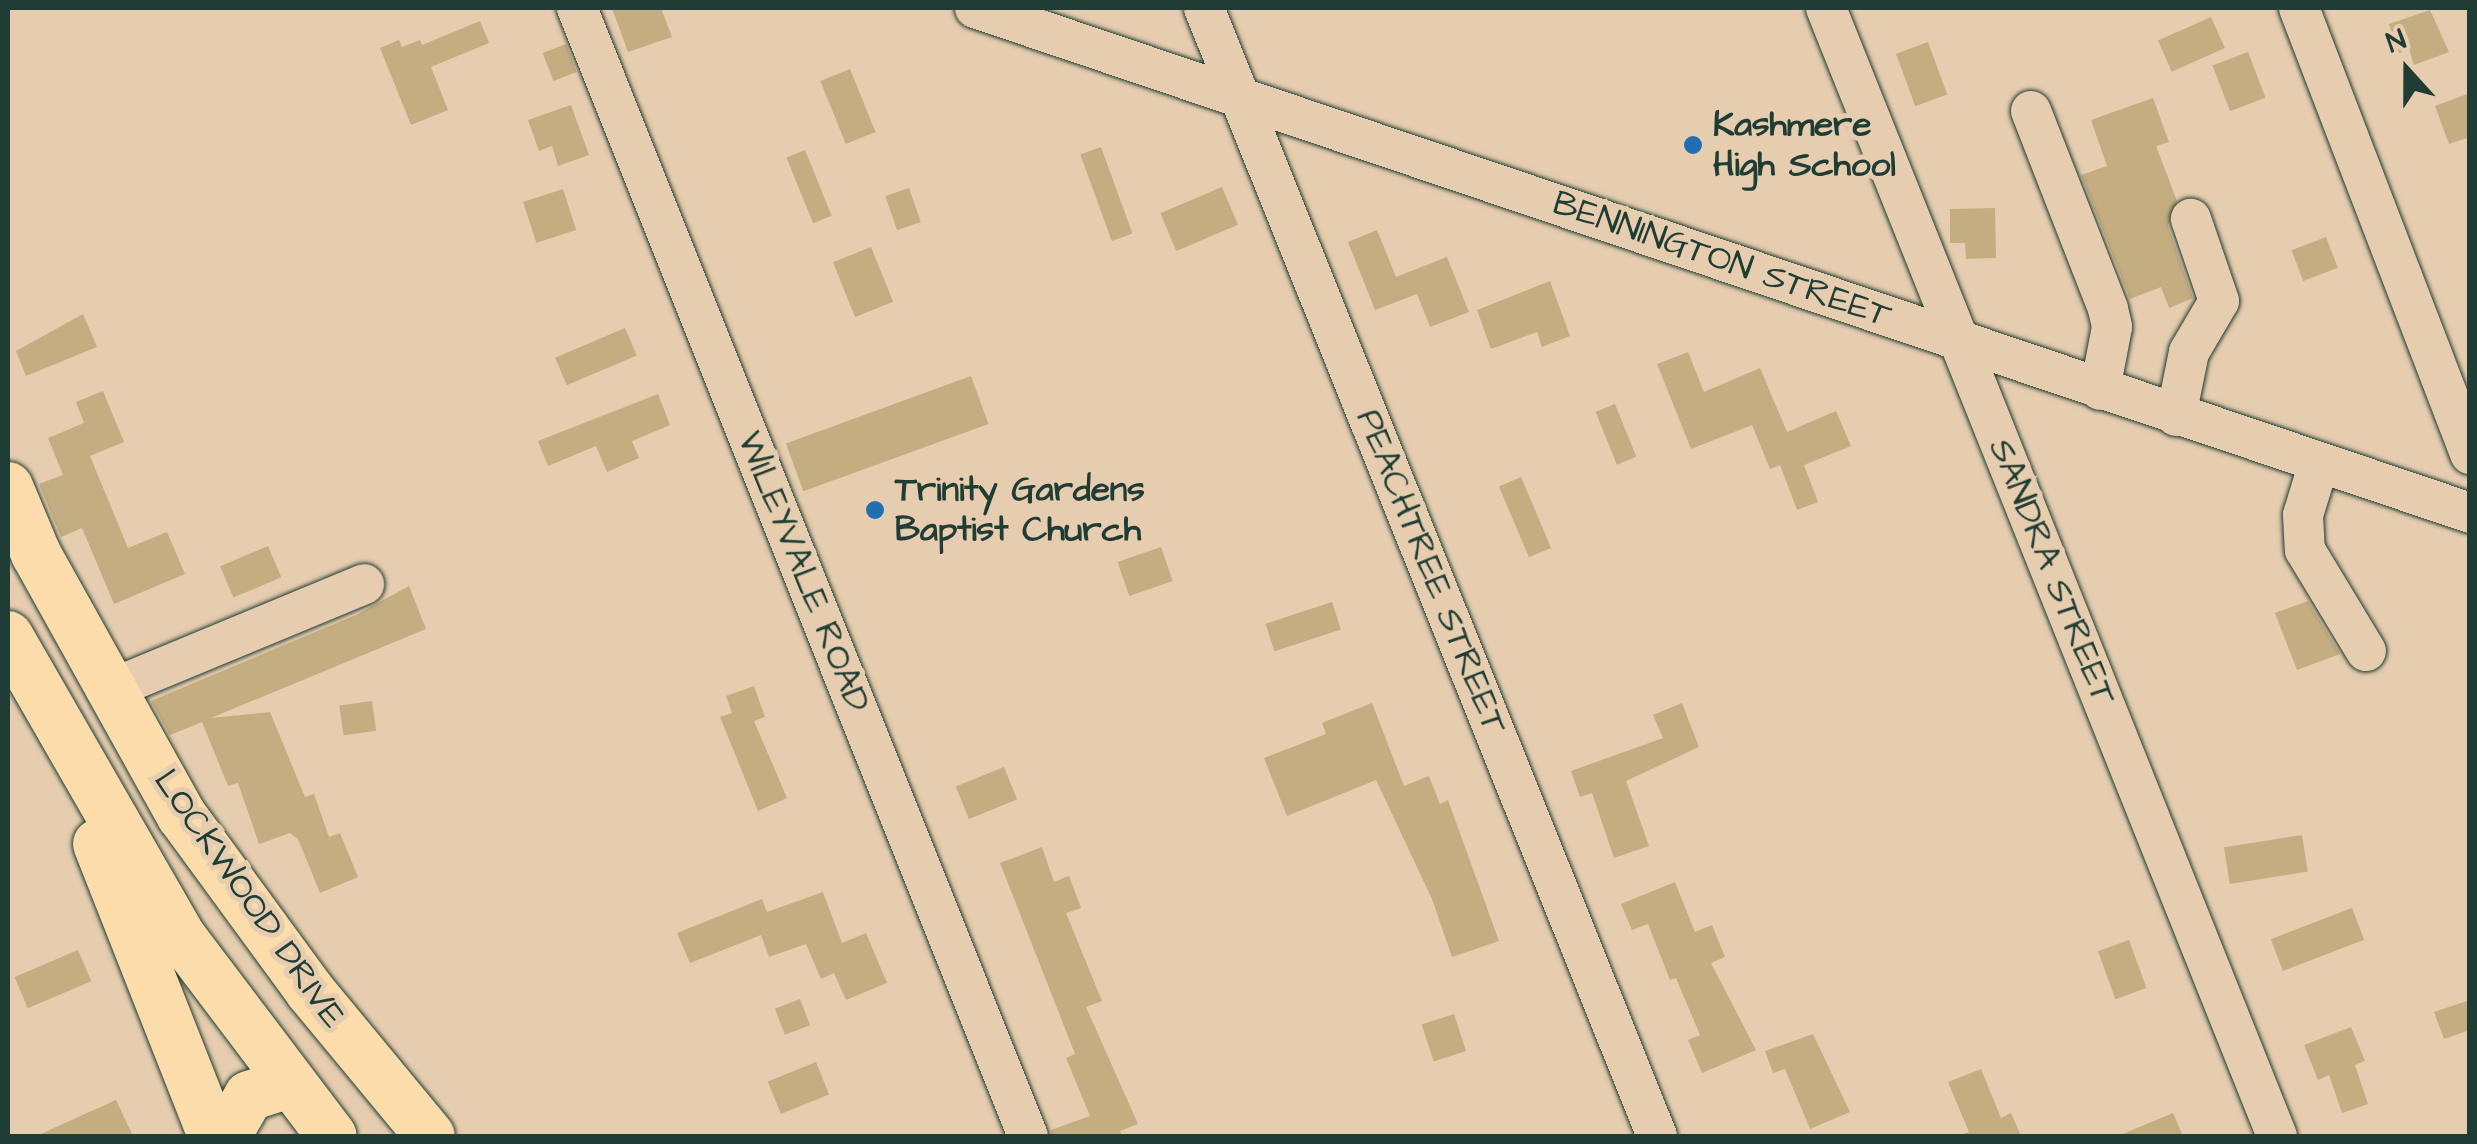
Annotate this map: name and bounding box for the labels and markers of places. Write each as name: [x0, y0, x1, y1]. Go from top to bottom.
place label: Kashmere High School: [1713, 104, 1896, 186]
marker: Kashmere High School: [1682, 134, 1704, 156]
place label: Trinity Gardens Baptist Church: [895, 469, 1145, 551]
marker: Trinity Gardens Baptist Church: [864, 499, 886, 521]

